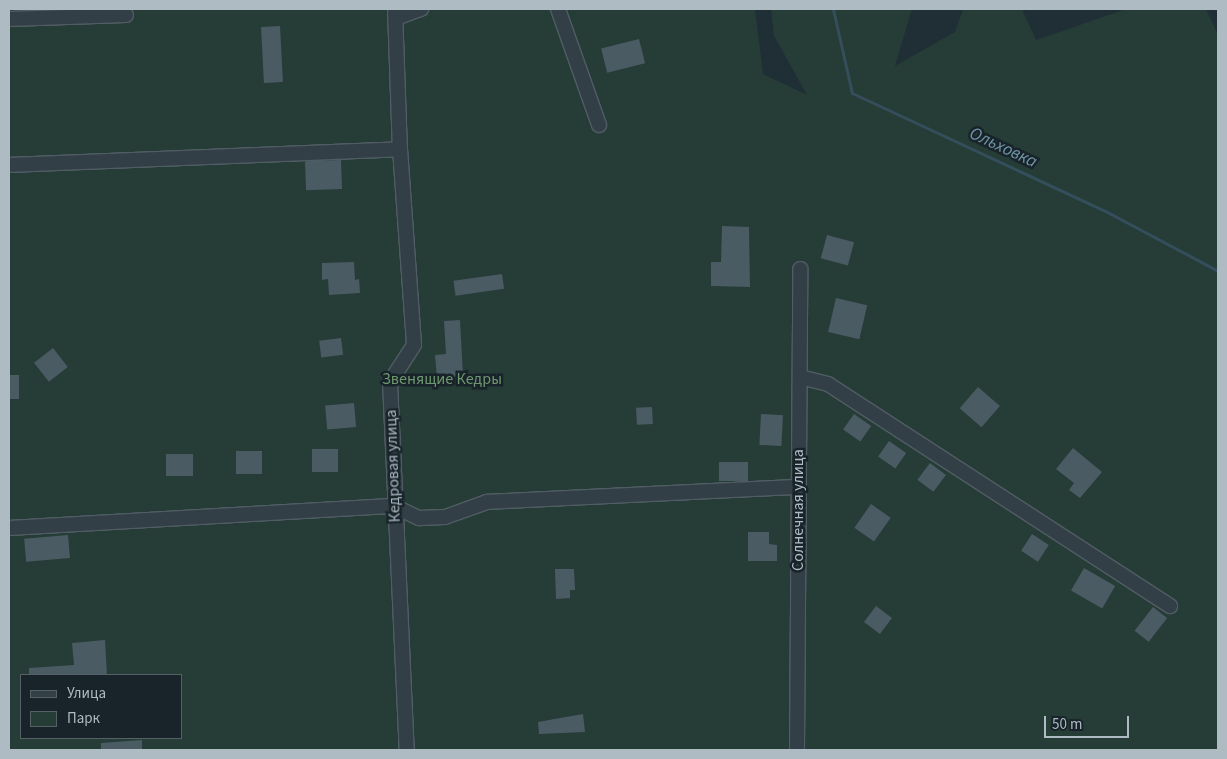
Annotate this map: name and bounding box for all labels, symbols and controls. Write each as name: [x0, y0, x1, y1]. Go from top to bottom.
water label: Ольховка: [966, 123, 1040, 173]
park label: Звенящие Кедры: [382, 369, 502, 389]
street label: Кедровая улица: [381, 409, 405, 523]
street label: Солнечная улица: [788, 449, 808, 571]
legend: [20, 674, 182, 739]
text: Улица: [67, 683, 106, 704]
scale bar: [1047, 706, 1132, 738]
text: Парк: [67, 708, 100, 729]
text: 50 m: [1052, 714, 1082, 735]

